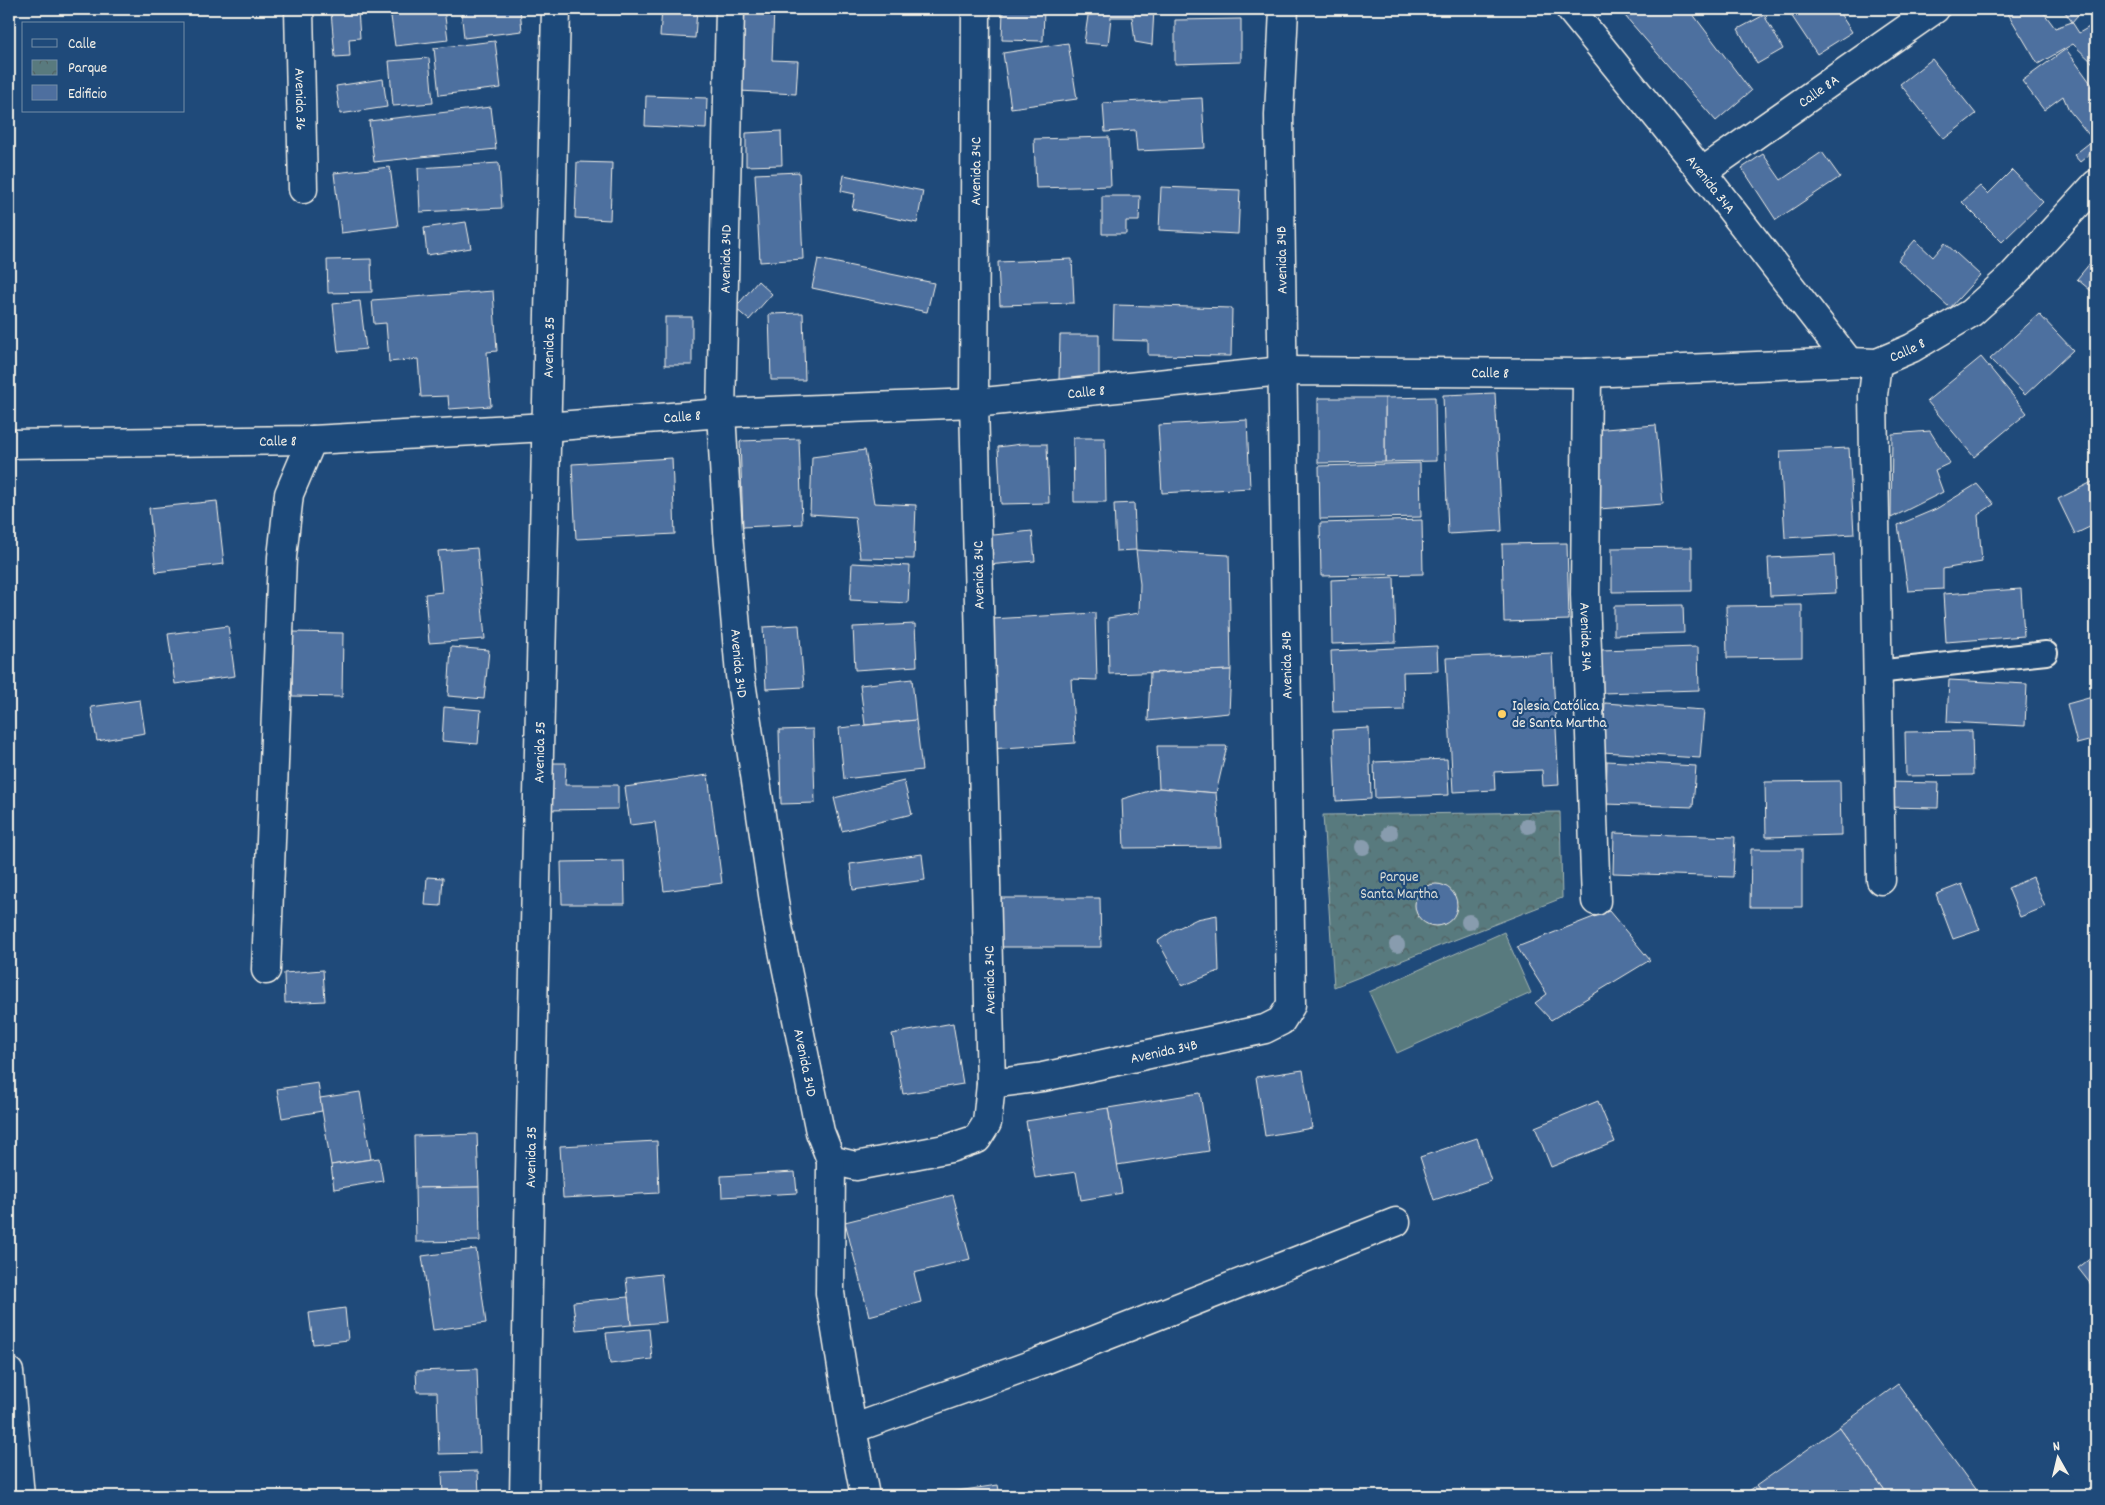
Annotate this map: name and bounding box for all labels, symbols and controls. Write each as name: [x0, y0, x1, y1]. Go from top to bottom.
legend: [22, 22, 185, 112]
text: Calle: [68, 34, 97, 56]
text: Parque: [68, 58, 108, 80]
street label: Avenida 36: [287, 68, 311, 130]
street label: Calle 8A: [1794, 70, 1845, 114]
text: Edificio: [68, 84, 107, 106]
street label: Avenida 34C: [966, 137, 988, 206]
street label: Avenida 34A: [1680, 151, 1740, 219]
street label: Avenida 34D: [715, 224, 739, 294]
street label: Avenida 34B: [1271, 226, 1295, 294]
street label: Avenida 35: [539, 316, 562, 379]
street label: Calle 8: [1886, 333, 1930, 369]
street label: Calle 8: [1471, 363, 1509, 385]
street label: Calle 8: [1067, 380, 1106, 406]
street label: Calle 8: [663, 406, 702, 431]
street label: Calle 8: [259, 431, 297, 454]
street label: Avenida 34C: [968, 541, 992, 609]
street label: Avenida 34A: [1572, 602, 1597, 672]
street label: Avenida 34D: [723, 628, 752, 700]
street label: Avenida 34B: [1276, 631, 1300, 699]
place label: Iglesia Católica de Santa Martha: [1512, 696, 1607, 735]
marker: Iglesia Católica de Santa Martha: [1496, 708, 1508, 720]
street label: Avenida 35: [529, 721, 553, 783]
park label: Parque Santa Martha: [1360, 867, 1439, 906]
street label: Avenida 34C: [979, 946, 1003, 1014]
street label: Avenida 34D: [786, 1027, 822, 1099]
street label: Avenida 34B: [1128, 1035, 1200, 1071]
street label: Avenida 35: [521, 1126, 544, 1188]
north arrow: [2032, 1432, 2082, 1482]
text: N: [2052, 1437, 2061, 1457]

